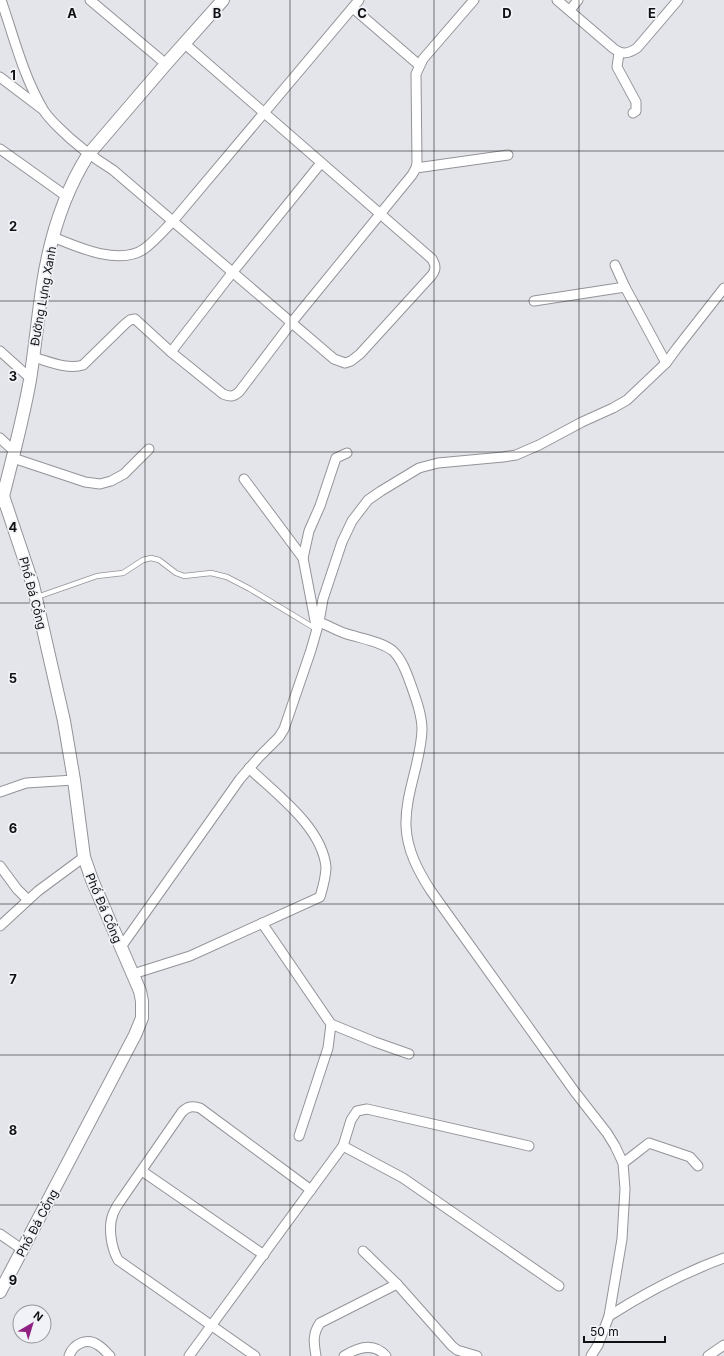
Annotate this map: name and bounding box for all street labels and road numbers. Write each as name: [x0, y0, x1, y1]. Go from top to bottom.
street label: Đường Lựng Xanh: [27, 245, 59, 347]
street label: Phố Đá Cổng: [16, 555, 50, 631]
street label: Phố Đá Cổng: [83, 871, 125, 945]
street label: Phố Đá Cổng: [13, 1187, 61, 1259]

